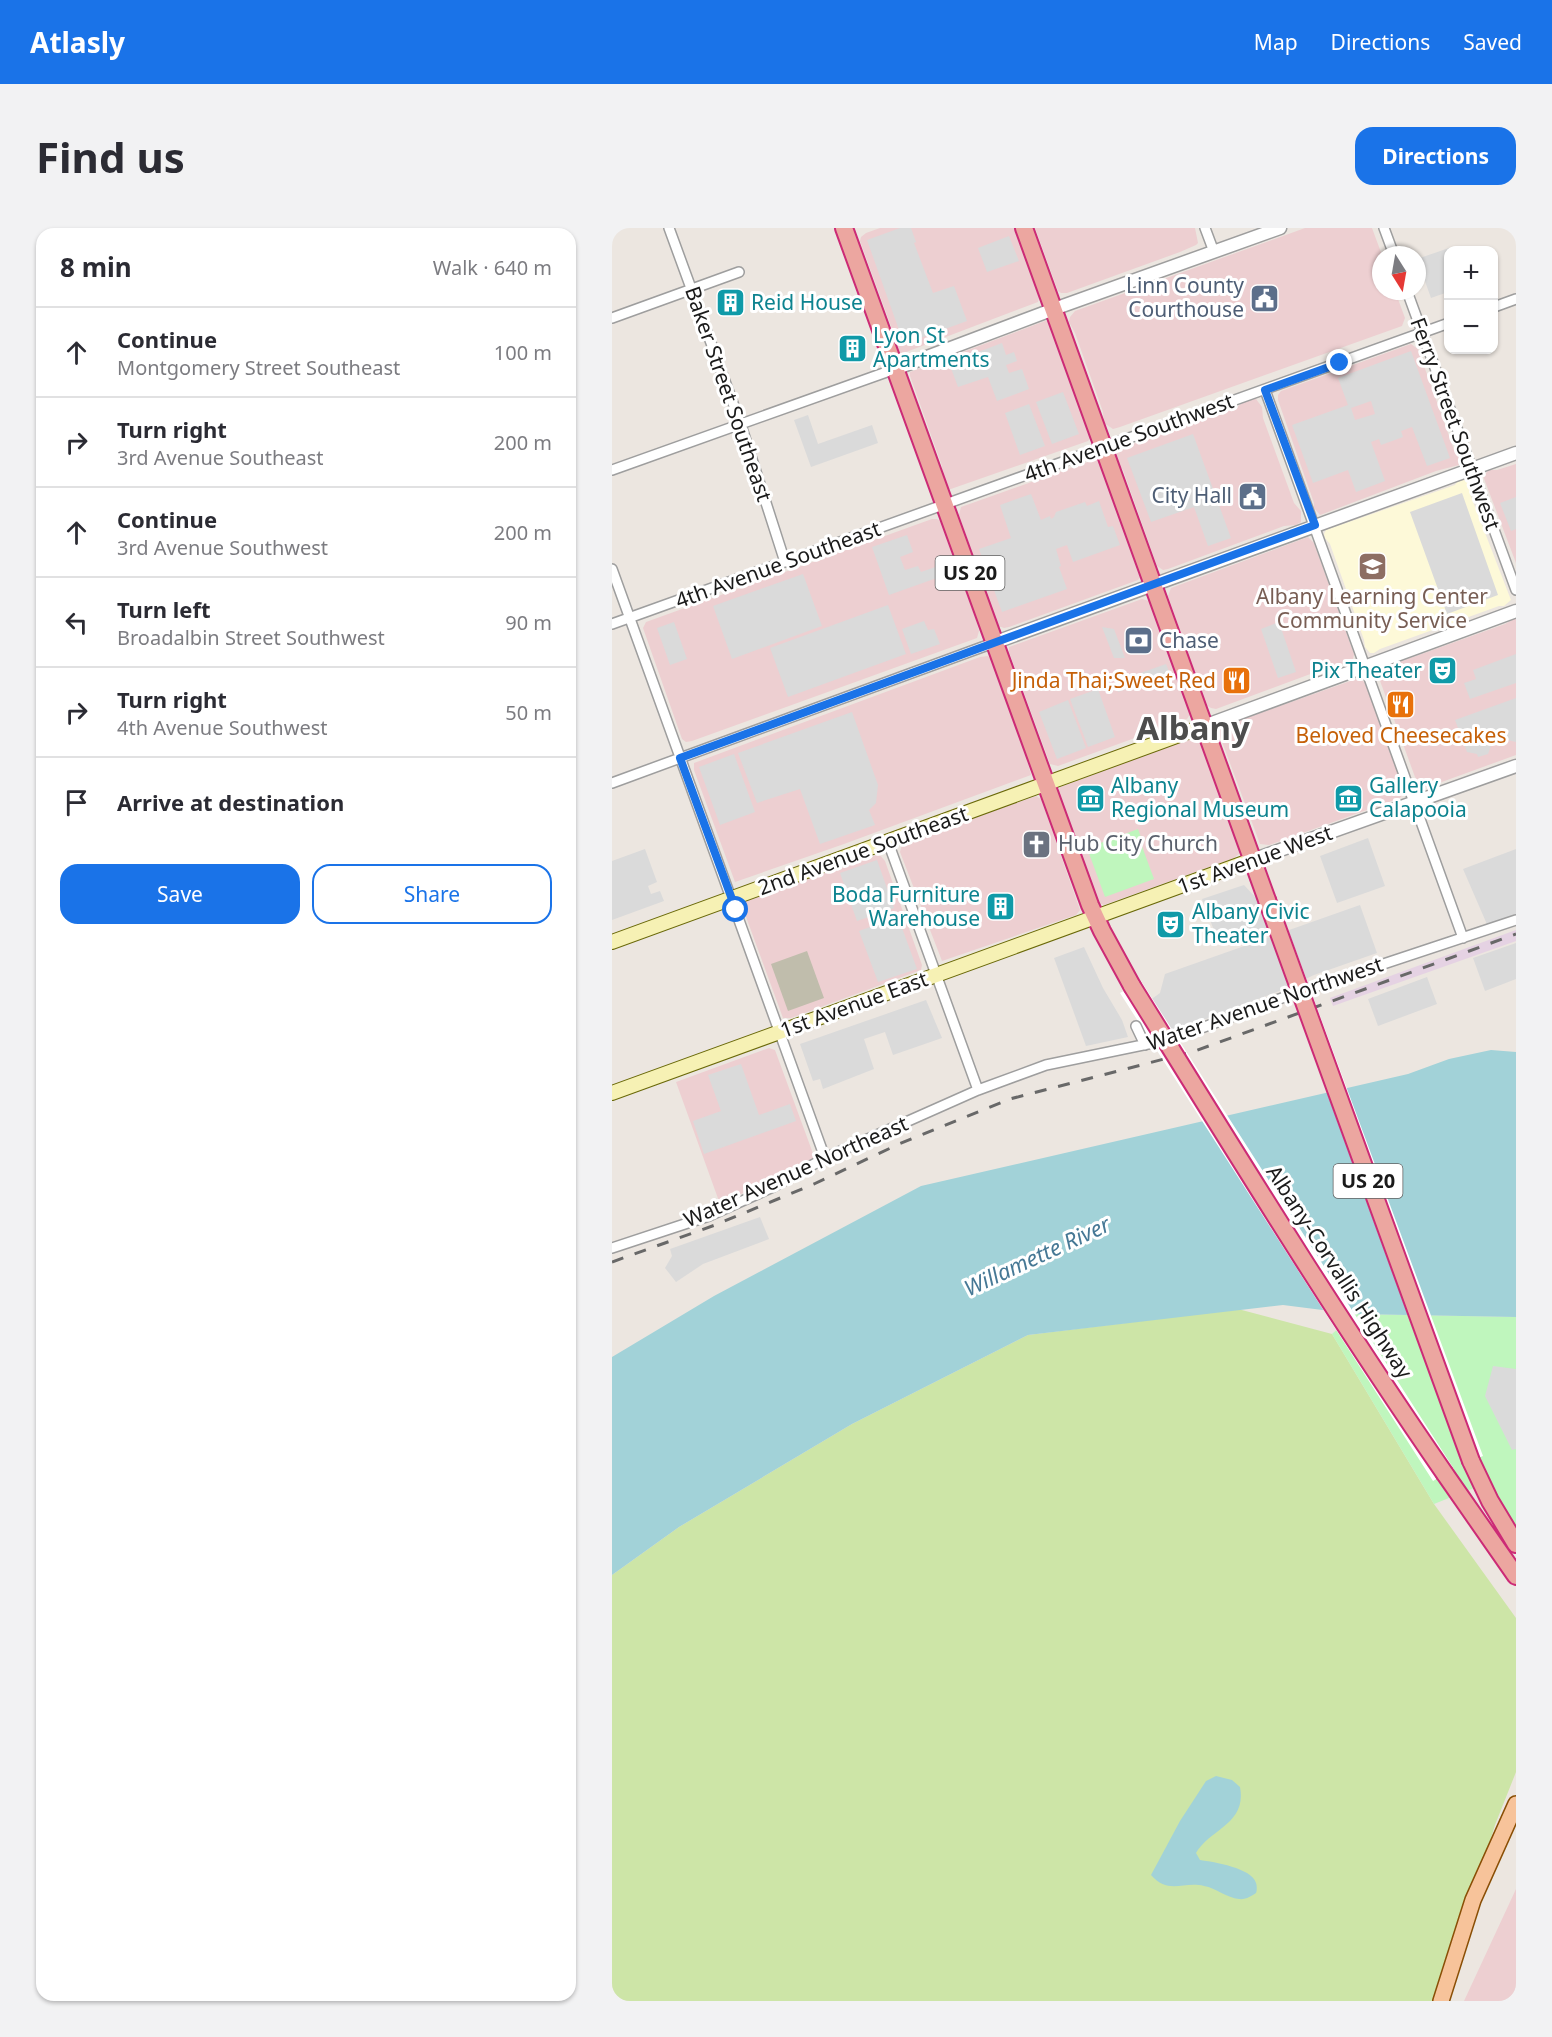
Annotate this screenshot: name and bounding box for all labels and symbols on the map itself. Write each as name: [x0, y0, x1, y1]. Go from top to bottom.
north arrow: [1372, 246, 1426, 300]
place label: Linn County Courthouse: [1126, 271, 1244, 323]
street label: Baker Street Southeast: [679, 282, 779, 505]
public building icon: Linn County Courthouse: [1249, 282, 1281, 314]
building icon: Reid House: [714, 287, 746, 319]
place label: Reid House: [751, 288, 863, 316]
street label: Ferry Street Southwest: [1404, 314, 1508, 534]
place label: Lyon St Apartments: [873, 321, 989, 373]
building icon: Lyon St Apartments: [836, 332, 868, 364]
route end: [1326, 349, 1352, 375]
street label: 4th Avenue Southwest: [1020, 386, 1238, 488]
public building icon: City Hall: [1237, 480, 1269, 512]
place label: City Hall: [1151, 481, 1232, 509]
street label: 4th Avenue Southeast: [671, 514, 884, 614]
school or university icon: Albany Learning Center Community Service: [1356, 550, 1388, 582]
road number: US 20: [936, 556, 1004, 590]
place label: Albany Learning Center Community Service: [1256, 582, 1488, 634]
bank icon: Chase: [1122, 625, 1154, 657]
place label: Chase: [1159, 626, 1219, 654]
theatre icon: Pix Theater: [1427, 655, 1459, 687]
place label: Pix Theater: [1311, 656, 1422, 684]
restaurant icon: Jinda Thai;Sweet Red: [1221, 665, 1253, 697]
place label: Jinda Thai;Sweet Red: [1010, 666, 1216, 694]
restaurant icon: Beloved Cheesecakes: [1385, 689, 1417, 721]
district label: Albany: [1136, 705, 1250, 750]
place label: Beloved Cheesecakes: [1296, 721, 1506, 749]
place label: Albany Regional Museum: [1111, 771, 1289, 823]
place label: Gallery Calapooia: [1369, 771, 1467, 823]
museum icon: Albany Regional Museum: [1074, 782, 1106, 814]
museum icon: Gallery Calapooia: [1332, 782, 1364, 814]
street label: 2nd Avenue Southeast: [754, 799, 972, 901]
street label: 1st Avenue West: [1173, 818, 1336, 900]
church icon: Hub City Church: [1021, 828, 1053, 860]
place label: Hub City Church: [1058, 829, 1218, 857]
place label: Boda Furniture Warehouse: [832, 880, 980, 932]
building icon: Boda Furniture Warehouse: [985, 891, 1017, 923]
route start: [722, 896, 748, 922]
place label: Albany Civic Theater: [1192, 897, 1310, 949]
theatre icon: Albany Civic Theater: [1155, 908, 1187, 940]
street label: Water Avenue Northwest: [1143, 949, 1387, 1057]
street label: 1st Avenue East: [776, 964, 932, 1044]
street label: Water Avenue Northeast: [679, 1109, 913, 1233]
street label: Albany-Corvallis Highway: [1260, 1160, 1419, 1384]
road number: US 20: [1334, 1164, 1402, 1198]
water label: Willamette River: [959, 1208, 1116, 1302]

